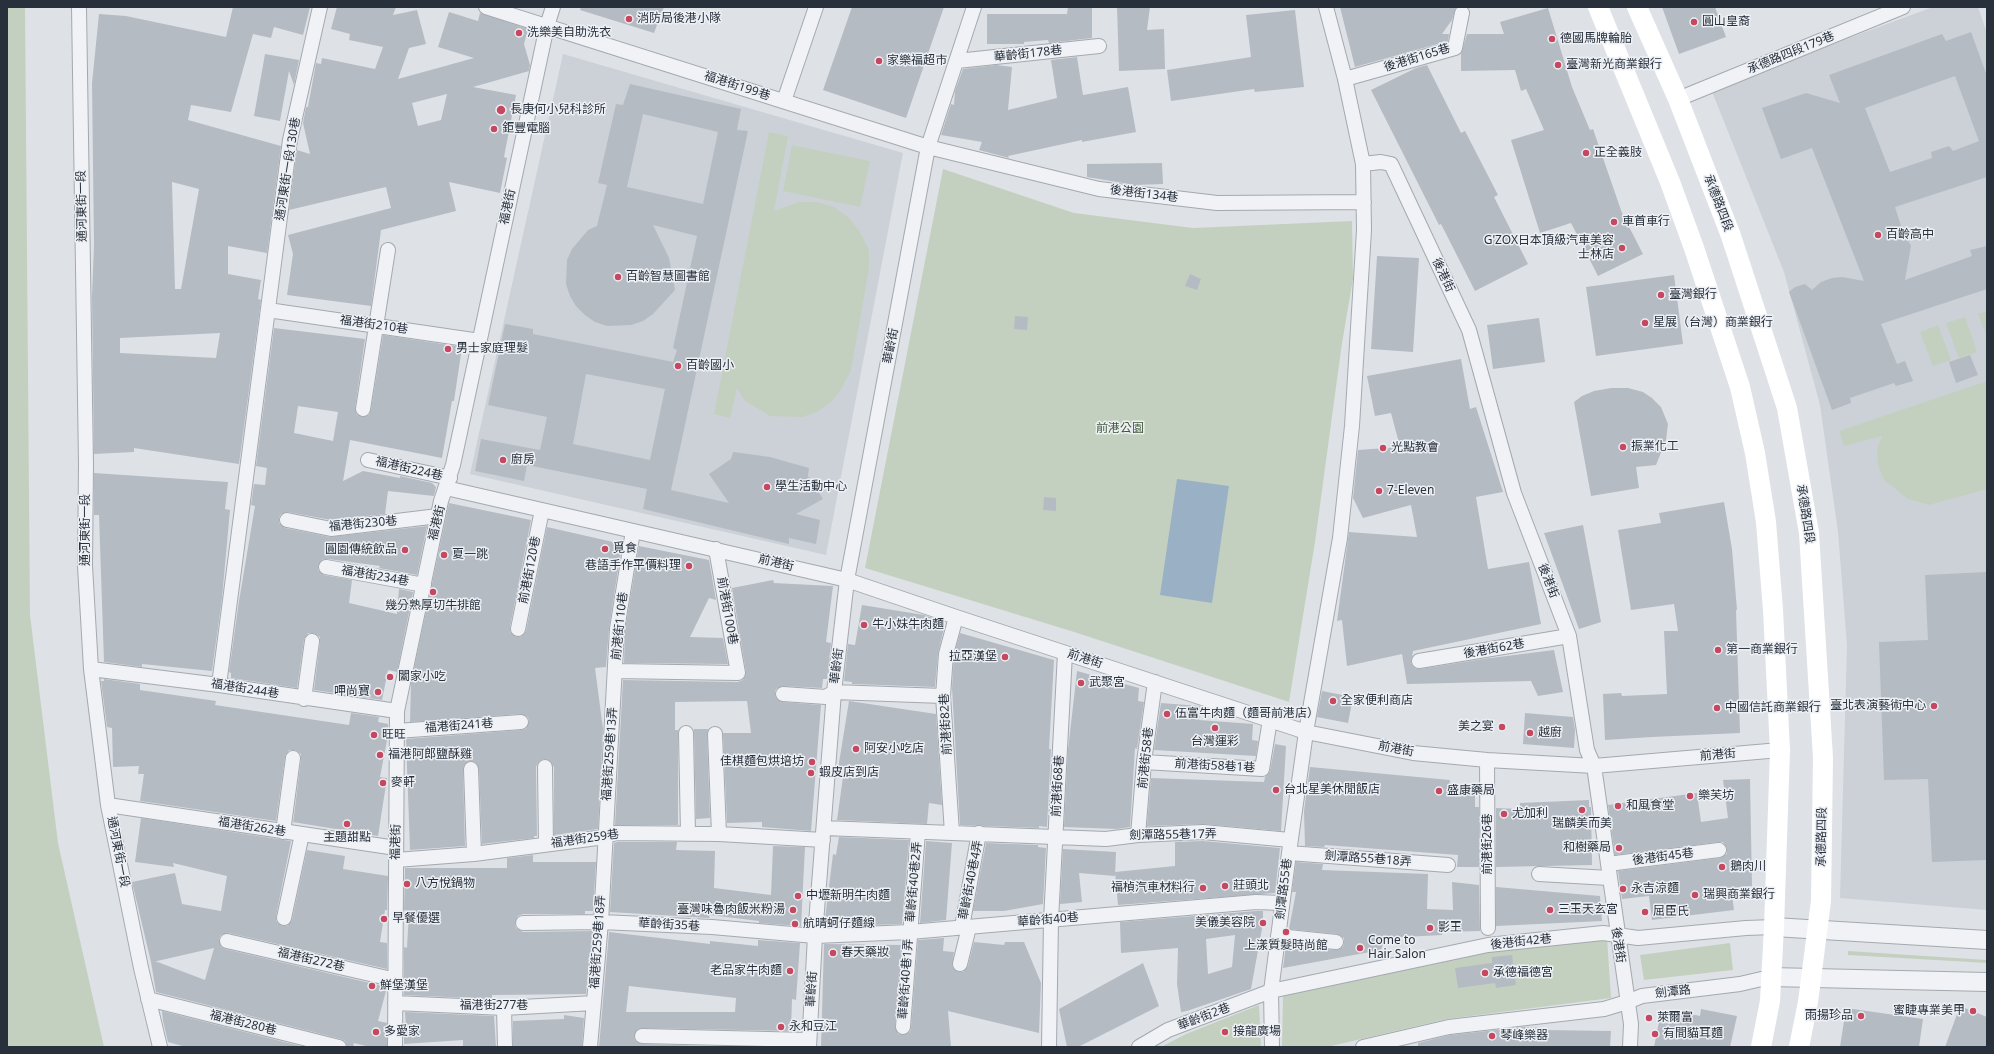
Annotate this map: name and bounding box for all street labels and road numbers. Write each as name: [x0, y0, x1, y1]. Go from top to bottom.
street label: 承德路四段179巷: [1745, 29, 1837, 77]
street label: 後港街165巷: [1382, 41, 1452, 75]
street label: 華齡街178巷: [993, 43, 1063, 65]
street label: 福港街199巷: [702, 69, 772, 103]
street label: 通河東街一段130巷: [273, 116, 303, 222]
street label: 通河東街一段: [74, 170, 90, 242]
street label: 承德路四段: [1701, 172, 1735, 234]
street label: 後港街134巷: [1109, 183, 1179, 205]
street label: 福港街: [497, 188, 519, 226]
street label: 後港街: [1429, 256, 1457, 294]
street label: 福港街210巷: [339, 313, 409, 337]
street label: 華齡街: [880, 327, 902, 365]
street label: 福港街224巷: [374, 454, 444, 484]
street label: 承德路四段: [1793, 483, 1817, 545]
street label: 通河東街一段: [79, 494, 93, 566]
street label: 福港街: [426, 504, 448, 542]
street label: 福港街230巷: [328, 514, 398, 534]
street label: 前港街120巷: [516, 535, 544, 605]
street label: 前港街: [757, 552, 795, 574]
street label: 後港街: [1535, 562, 1561, 600]
street label: 福港街234巷: [340, 563, 410, 589]
street label: 前港街100巷: [714, 576, 740, 646]
street label: 前港街110巷: [609, 591, 631, 661]
street label: 後港街62巷: [1462, 637, 1526, 661]
street label: 華齡街: [828, 647, 846, 685]
street label: 前港街: [1066, 647, 1104, 671]
street label: 福港街244巷: [210, 677, 280, 701]
street label: 前港街82巷: [937, 693, 955, 755]
street label: 福港街259巷13弄: [600, 706, 620, 802]
street label: 福港街241巷: [424, 716, 494, 736]
street label: 前港街58巷: [1136, 727, 1156, 789]
street label: 前港街: [1377, 738, 1415, 760]
street label: 前港街: [1699, 746, 1737, 764]
street label: 前港街68巷: [1049, 755, 1067, 817]
street label: 前港街58巷1巷: [1174, 757, 1256, 775]
street label: 承德路四段: [1814, 807, 1830, 867]
street label: 前港街26巷: [1481, 813, 1495, 875]
street label: 通河東街一段: [104, 815, 132, 889]
street label: 福港街262巷: [217, 815, 287, 839]
street label: 福港街: [388, 824, 404, 860]
street label: 福港街259巷: [550, 827, 620, 851]
street label: 劍潭路55巷17弄: [1129, 827, 1217, 843]
street label: 華齡街40巷4弄: [956, 839, 986, 921]
street label: 華齡街40巷2弄: [903, 841, 925, 923]
street label: 後港街45巷: [1631, 846, 1695, 868]
street label: 劍潭路55巷18弄: [1324, 849, 1412, 869]
street label: 劍潭路55巷: [1273, 857, 1295, 921]
street label: 福港街259巷18弄: [588, 894, 608, 990]
street label: 華齡街40巷: [1017, 910, 1079, 930]
street label: 華齡街35巷: [638, 916, 700, 934]
street label: 後港街: [1608, 926, 1628, 964]
street label: 後港街42巷: [1490, 932, 1552, 952]
street label: 華齡街40巷1弄: [896, 938, 916, 1020]
street label: 福港街272巷: [276, 945, 346, 975]
street label: 華齡街: [804, 971, 820, 1007]
street label: 劍潭路: [1654, 983, 1692, 1001]
street label: 福港街277巷: [460, 999, 528, 1013]
street label: 華齡街2巷: [1176, 1000, 1232, 1034]
street label: 福港街280巷: [208, 1008, 278, 1038]

